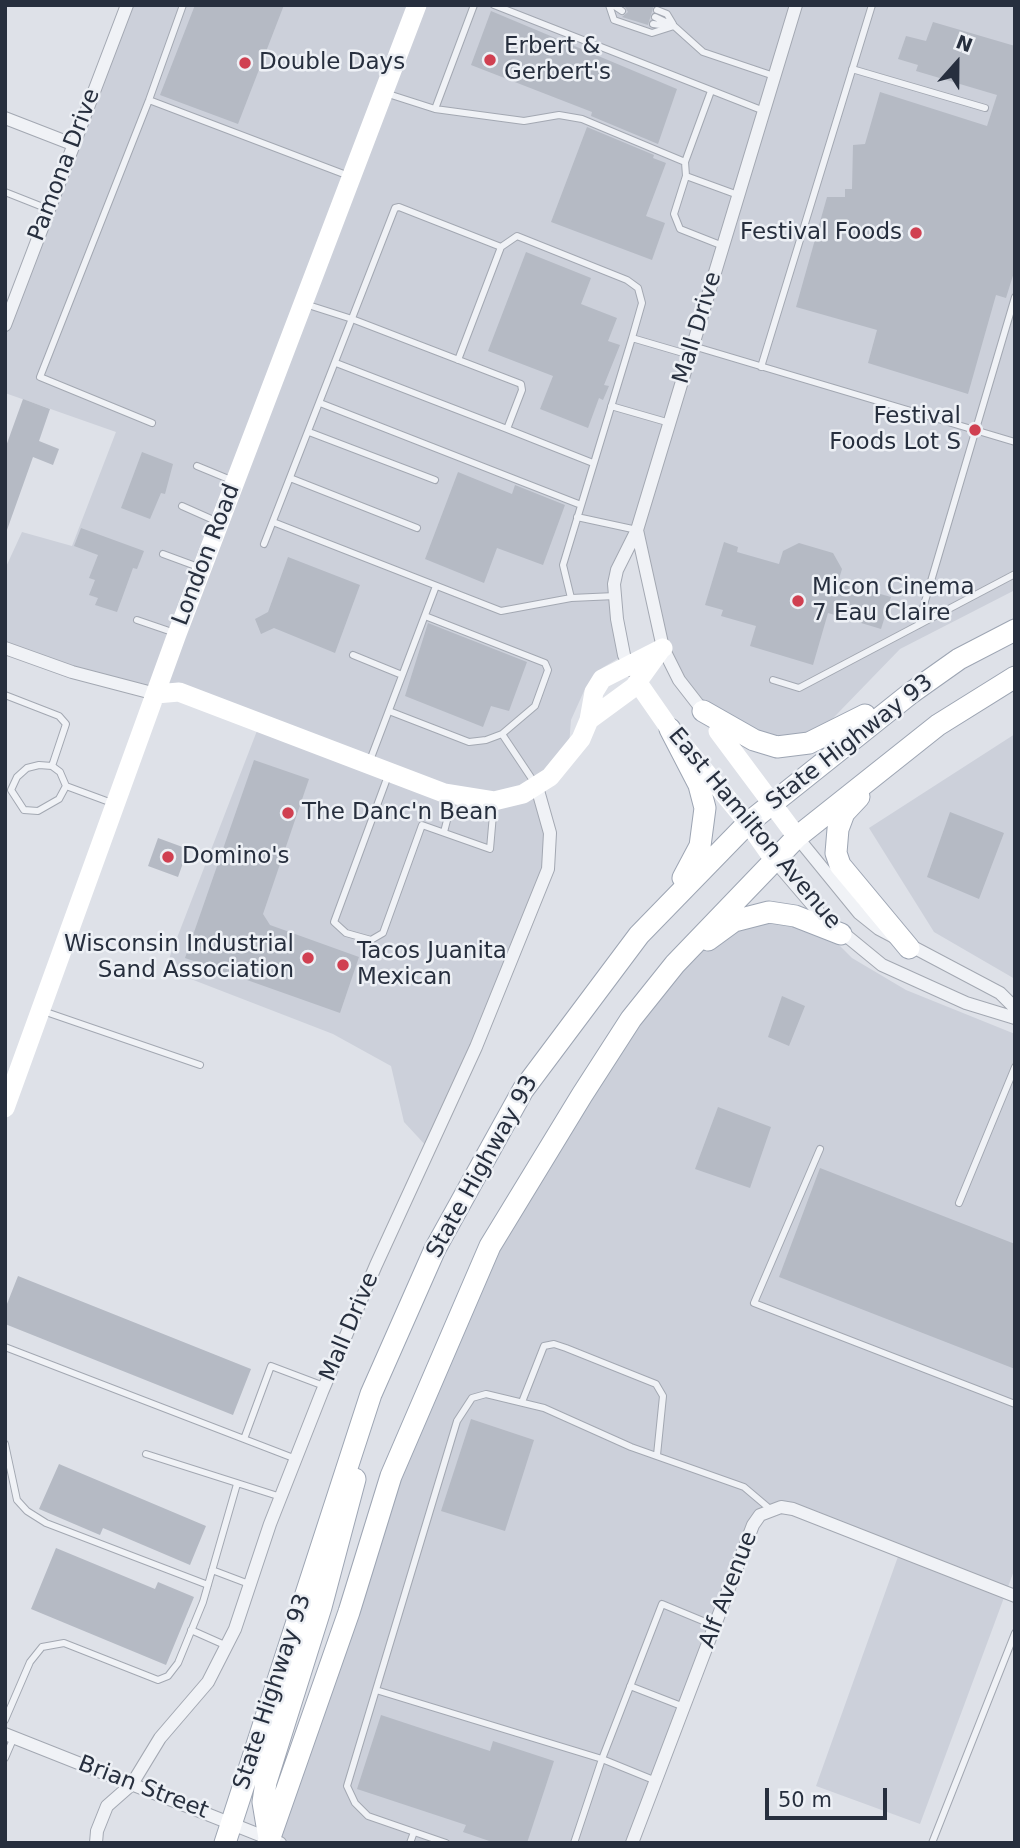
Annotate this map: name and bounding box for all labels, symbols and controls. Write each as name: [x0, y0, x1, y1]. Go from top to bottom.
north arrow: [922, 28, 992, 98]
text: N: [953, 30, 976, 57]
place label: Erbert & Gerbert's: [504, 33, 611, 87]
place label: Double Days: [259, 49, 405, 77]
marker: Erbert & Gerbert's: [482, 52, 498, 68]
marker: Double Days: [237, 55, 253, 71]
street label: Pamona Drive: [23, 85, 107, 245]
place label: Festival Foods: [740, 219, 902, 247]
marker: Festival Foods: [908, 225, 924, 241]
street label: Mall Drive: [668, 269, 728, 387]
place label: Festival Foods Lot S: [829, 403, 961, 457]
marker: Festival Foods Lot S: [967, 422, 983, 438]
street label: London Road: [167, 480, 247, 630]
place label: Micon Cinema 7 Eau Claire: [812, 574, 975, 628]
marker: Micon Cinema 7 Eau Claire: [790, 593, 806, 609]
street label: State Highway 93: [761, 669, 939, 817]
street label: East Hamilton Avenue: [662, 723, 846, 935]
place label: The Danc'n Bean: [302, 799, 498, 827]
marker: The Danc'n Bean: [280, 805, 296, 821]
place label: Domino's: [182, 843, 290, 871]
marker: Domino's: [160, 849, 176, 865]
place label: Wisconsin Industrial Sand Association: [64, 931, 294, 985]
place label: Tacos Juanita Mexican: [357, 938, 507, 992]
marker: Wisconsin Industrial Sand Association: [300, 950, 316, 966]
marker: Tacos Juanita Mexican: [335, 957, 351, 973]
street label: State Highway 93: [421, 1071, 545, 1263]
street label: Mall Drive: [315, 1269, 385, 1385]
street label: Alf Avenue: [694, 1528, 764, 1652]
street label: State Highway 93: [228, 1591, 318, 1793]
street label: Brian Street: [74, 1750, 212, 1826]
scale bar: [768, 1774, 890, 1818]
text: 50 m: [778, 1788, 832, 1812]

